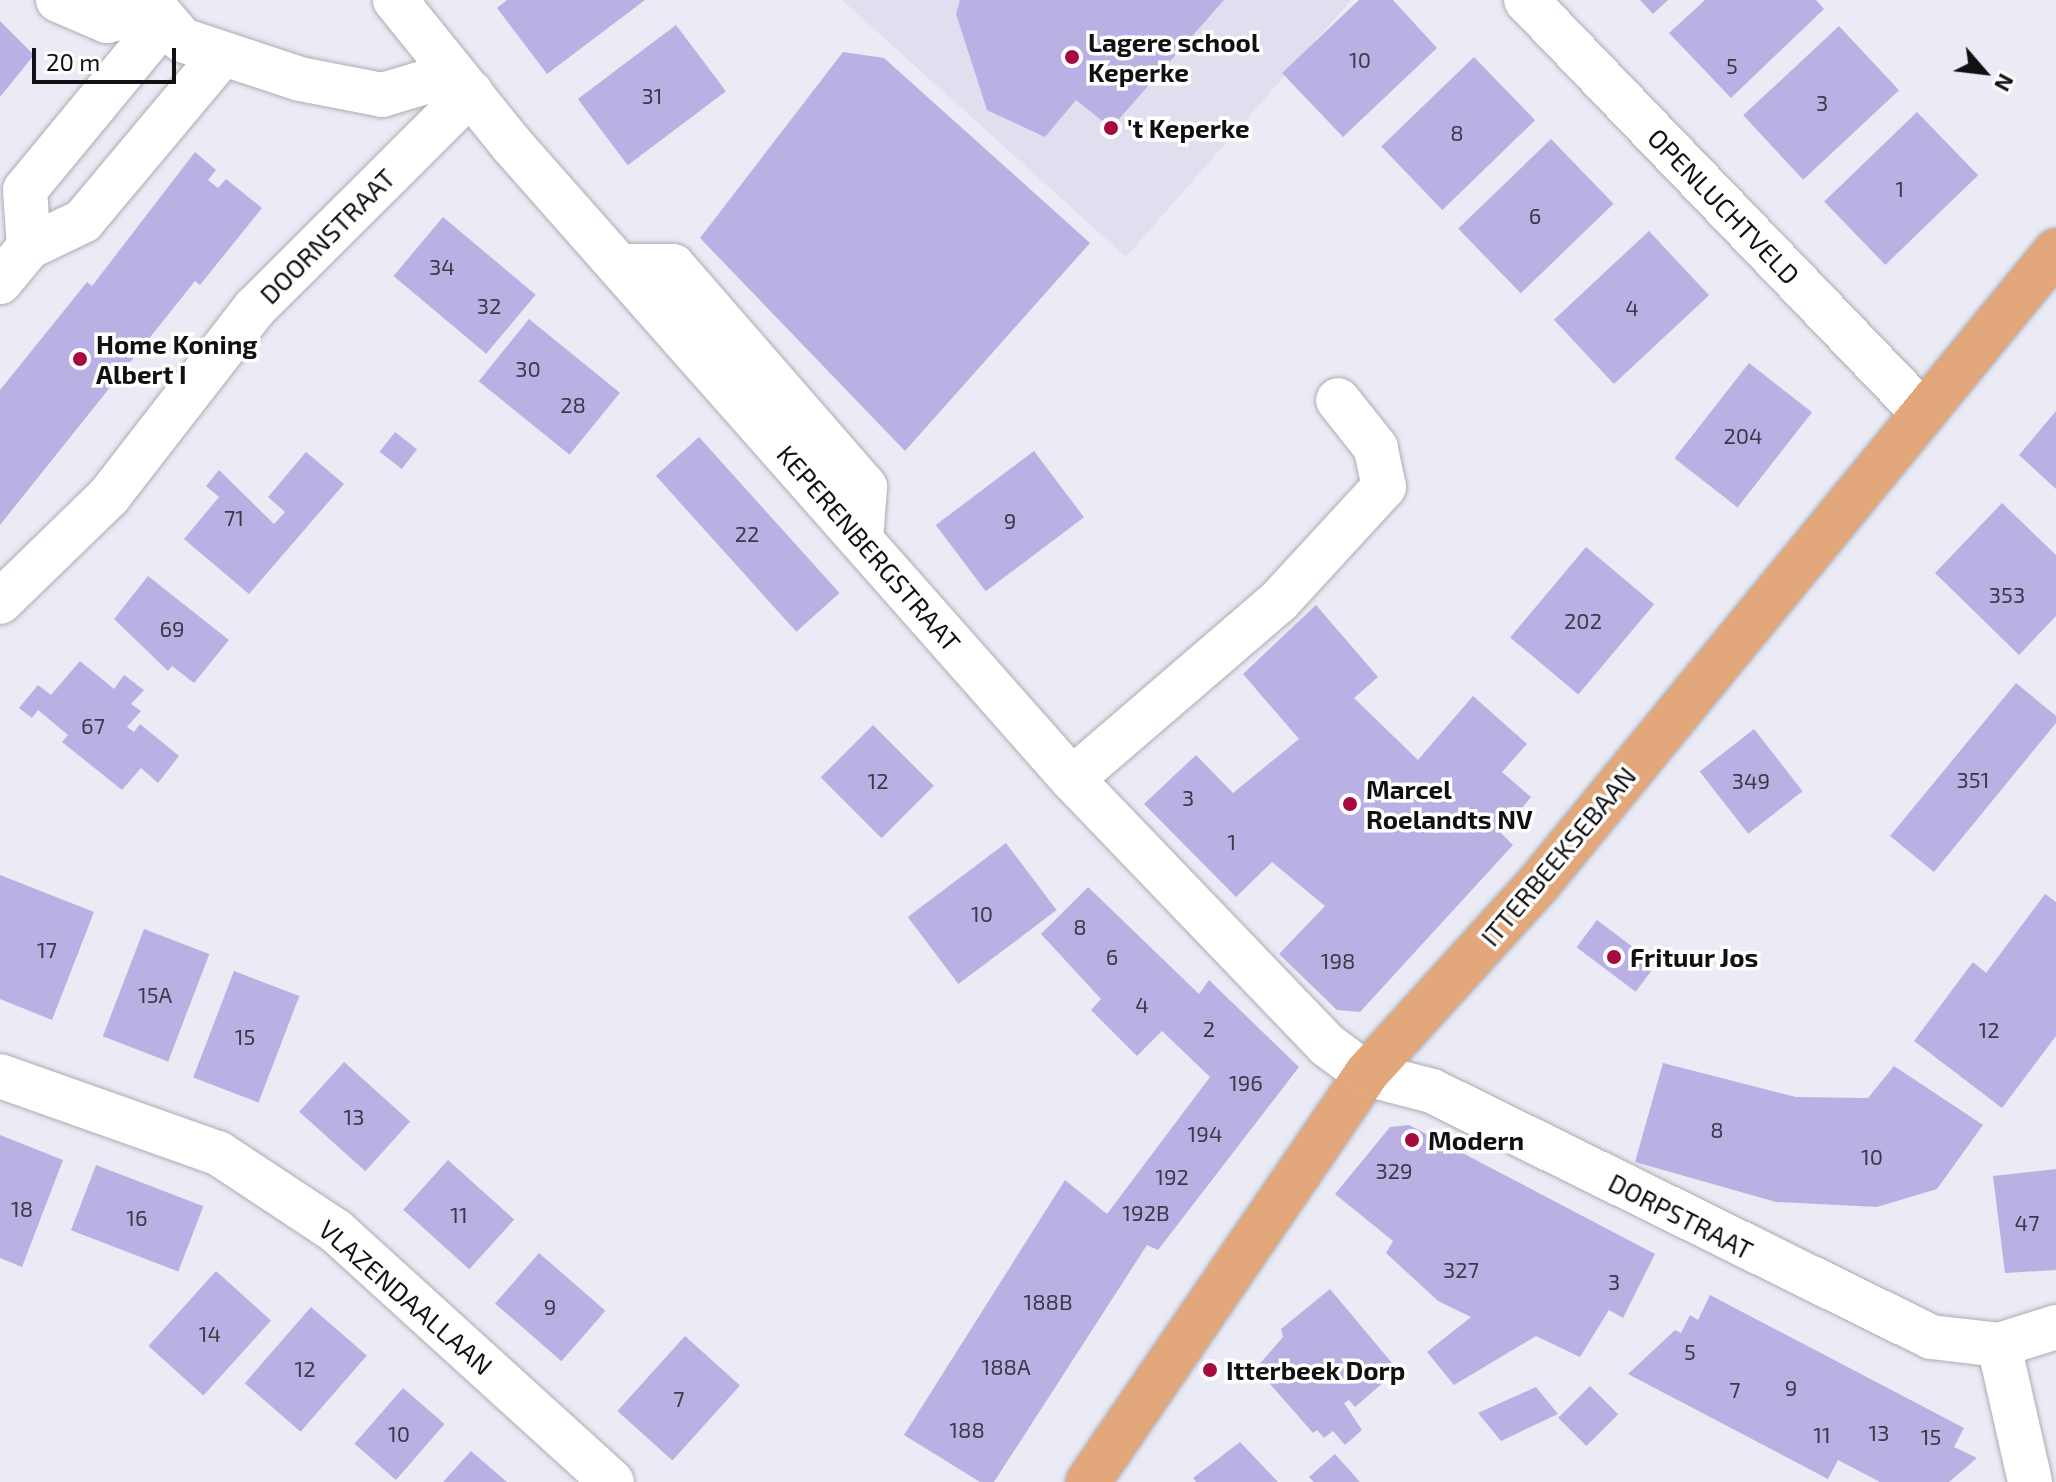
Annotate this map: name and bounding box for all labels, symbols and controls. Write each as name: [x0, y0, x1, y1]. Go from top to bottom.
place label: Lagere school Keperke: [1088, 26, 1259, 88]
scale bar: [36, 32, 180, 82]
north arrow: [1944, 32, 2024, 112]
text: 20 m: [46, 47, 100, 76]
house number: 10: [1349, 47, 1371, 73]
marker: Lagere school Keperke: [1063, 48, 1081, 66]
house number: 5: [1726, 53, 1738, 79]
text: N: [1990, 70, 2020, 96]
house number: 31: [642, 83, 662, 109]
house number: 3: [1816, 90, 1828, 116]
place label: 't Keperke: [1127, 112, 1250, 144]
marker: 't Keperke: [1102, 119, 1120, 137]
house number: 8: [1450, 120, 1464, 146]
street label: OPENLUCHTVELD: [1642, 122, 1806, 290]
street label: DOORNSTRAAT: [253, 162, 401, 310]
house number: 1: [1896, 176, 1904, 202]
house number: 6: [1529, 203, 1541, 229]
house number: 34: [429, 254, 455, 280]
house number: 32: [477, 293, 501, 319]
house number: 4: [1625, 295, 1639, 321]
place label: Home Koning Albert I: [96, 328, 257, 390]
marker: Home Koning Albert I: [71, 350, 89, 368]
house number: 30: [515, 356, 541, 382]
house number: 28: [560, 392, 586, 418]
house number: 204: [1723, 423, 1763, 449]
street label: KEPERENBERGSTRAAT: [771, 438, 967, 658]
house number: 71: [224, 505, 244, 531]
house number: 9: [1004, 508, 1016, 534]
house number: 22: [735, 521, 759, 547]
house number: 353: [1989, 582, 2025, 608]
house number: 202: [1564, 608, 1602, 634]
house number: 69: [159, 616, 185, 642]
house number: 67: [81, 713, 105, 739]
street label: ITTERBEEKSEBAAN: [1474, 760, 1642, 952]
house number: 351: [1957, 767, 1989, 793]
house number: 12: [867, 768, 889, 794]
house number: 349: [1732, 768, 1770, 794]
place label: Marcel Roelandts NV: [1366, 773, 1533, 834]
house number: 3: [1182, 785, 1194, 811]
marker: Marcel Roelandts NV: [1341, 795, 1359, 813]
house number: 1: [1228, 829, 1236, 855]
house number: 10: [971, 901, 993, 927]
house number: 8: [1073, 914, 1087, 940]
house number: 17: [37, 937, 57, 963]
place label: Frituur Jos: [1630, 941, 1759, 973]
house number: 6: [1106, 944, 1118, 970]
house number: 198: [1321, 948, 1355, 974]
marker: Frituur Jos: [1605, 948, 1623, 966]
house number: 15A: [138, 982, 172, 1008]
house number: 4: [1135, 992, 1149, 1018]
house number: 2: [1203, 1016, 1215, 1042]
house number: 12: [1978, 1017, 2000, 1043]
house number: 15: [235, 1024, 255, 1050]
house number: 196: [1229, 1070, 1263, 1096]
house number: 13: [344, 1104, 364, 1130]
house number: 8: [1710, 1117, 1724, 1143]
house number: 194: [1188, 1121, 1222, 1147]
place label: Modern: [1428, 1124, 1524, 1156]
marker: Modern: [1403, 1131, 1421, 1149]
house number: 10: [1861, 1144, 1883, 1170]
house number: 329: [1375, 1158, 1413, 1184]
house number: 192: [1155, 1164, 1189, 1190]
street label: DORPSTRAAT: [1604, 1166, 1758, 1266]
house number: 18: [11, 1196, 33, 1222]
house number: 192B: [1122, 1200, 1170, 1226]
house number: 11: [450, 1202, 468, 1228]
house number: 16: [126, 1205, 148, 1231]
house number: 47: [2015, 1210, 2039, 1236]
street label: VLAZENDAALLAAN: [313, 1213, 499, 1381]
house number: 327: [1443, 1257, 1479, 1283]
house number: 3: [1608, 1269, 1620, 1295]
house number: 188B: [1023, 1289, 1073, 1315]
house number: 9: [544, 1294, 556, 1320]
house number: 14: [199, 1321, 221, 1347]
house number: 5: [1684, 1339, 1696, 1365]
house number: 188A: [981, 1354, 1031, 1380]
place label: Itterbeek Dorp: [1226, 1354, 1405, 1386]
house number: 12: [294, 1356, 316, 1382]
marker: Itterbeek Dorp: [1201, 1361, 1219, 1379]
house number: 9: [1785, 1375, 1797, 1401]
house number: 7: [1729, 1377, 1741, 1403]
house number: 7: [673, 1386, 685, 1412]
house number: 188: [949, 1417, 985, 1443]
house number: 13: [1869, 1420, 1889, 1446]
house number: 10: [388, 1421, 410, 1447]
house number: 11: [1813, 1422, 1831, 1448]
house number: 15: [1921, 1424, 1941, 1450]

